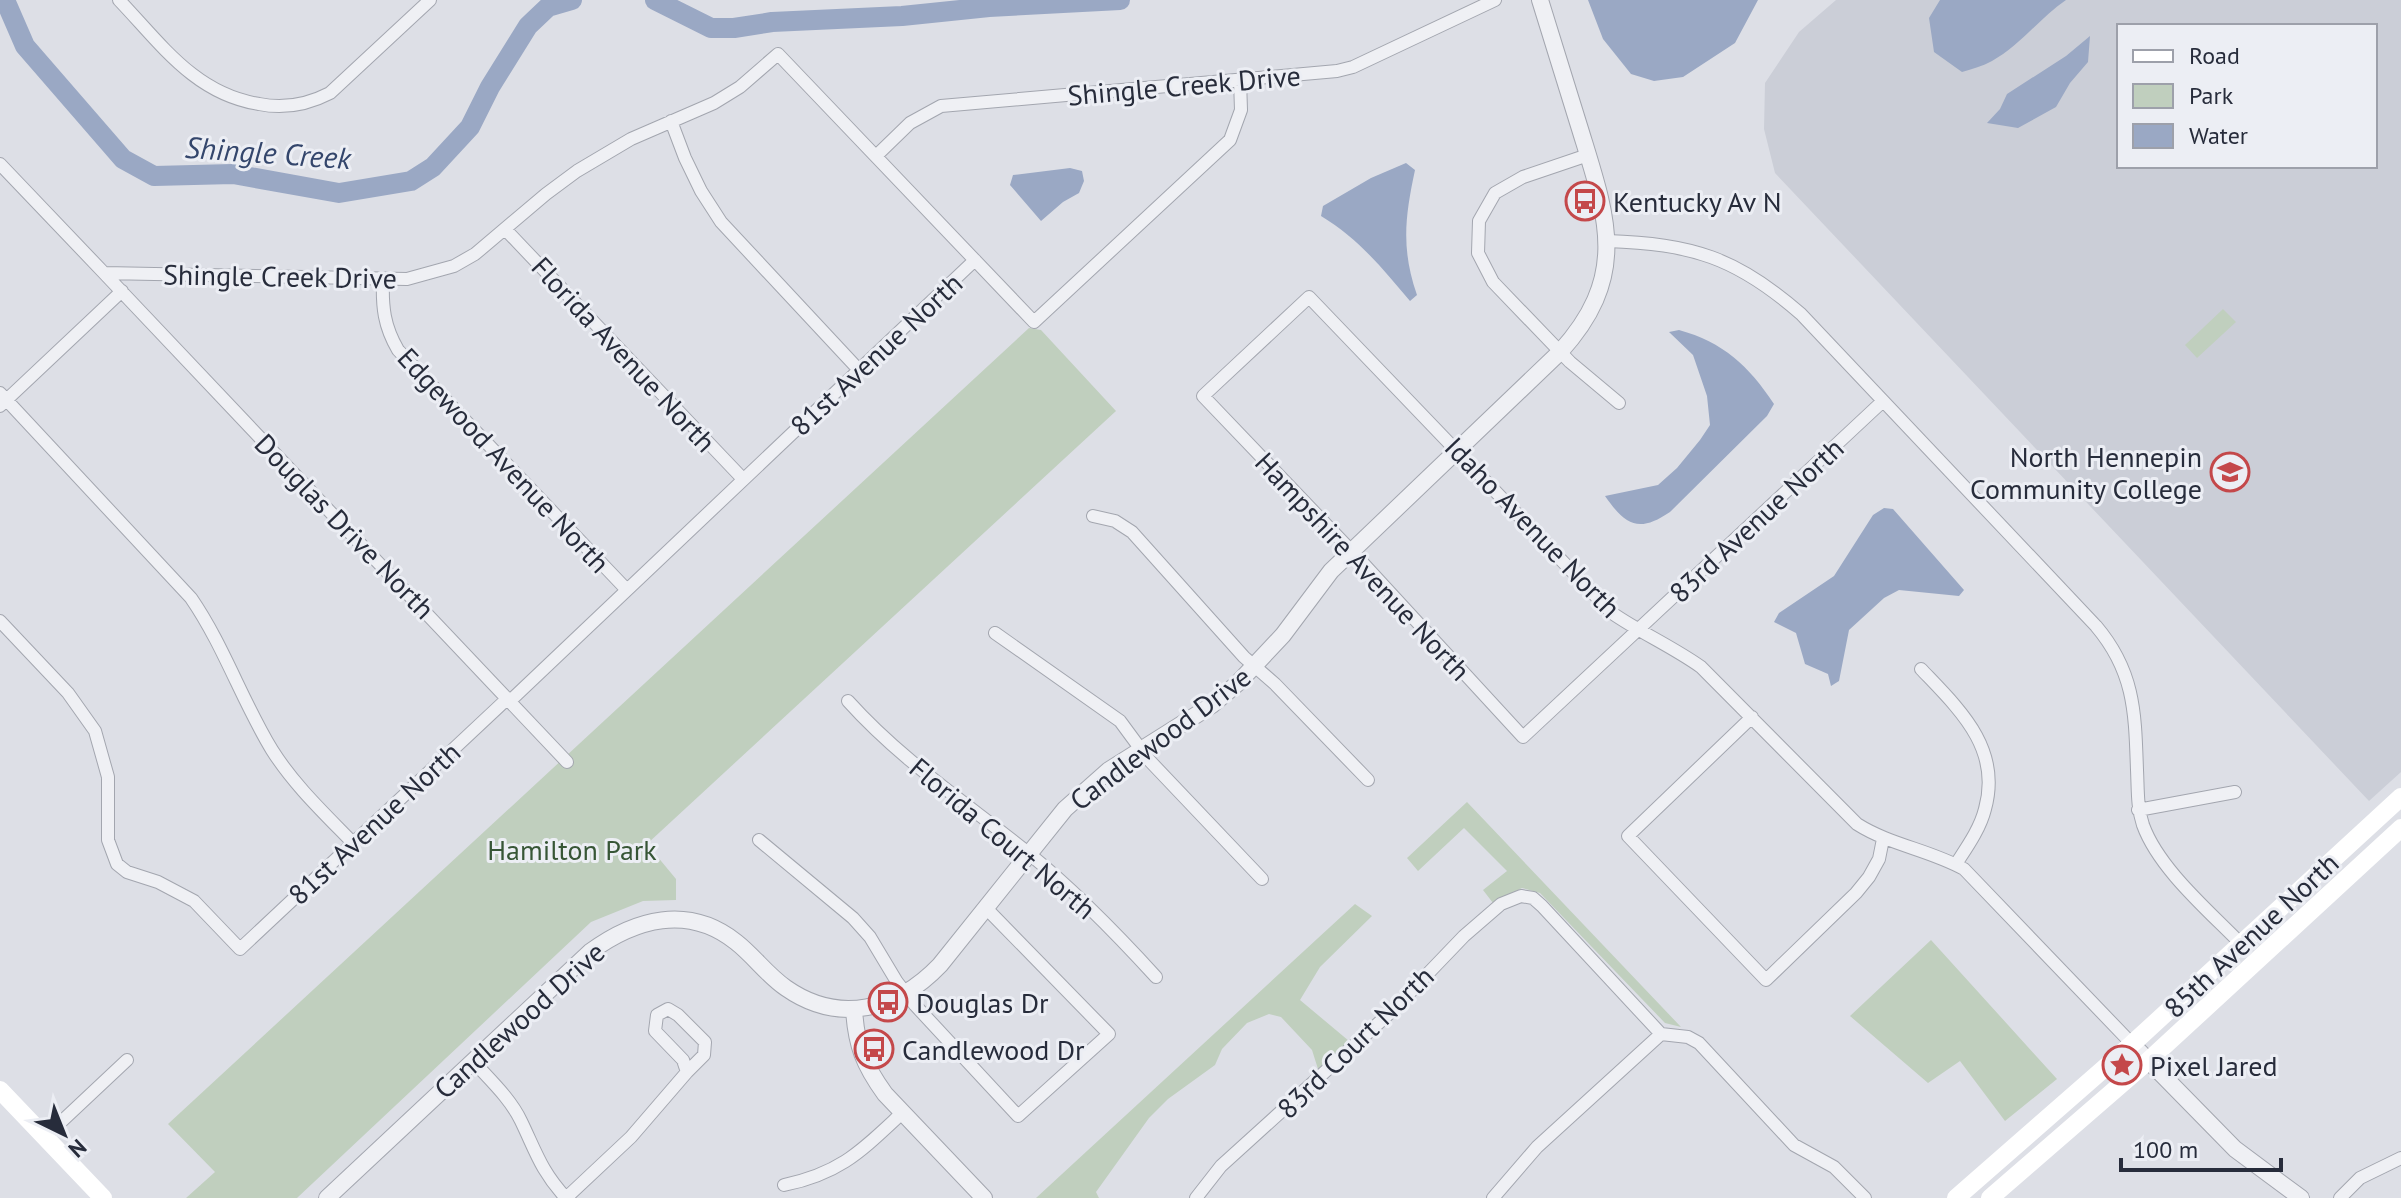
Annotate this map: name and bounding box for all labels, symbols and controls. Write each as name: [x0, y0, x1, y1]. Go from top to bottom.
legend: [2117, 24, 2377, 168]
text: Road: [2189, 40, 2240, 71]
street label: Shingle Creek Drive: [1066, 56, 1302, 114]
text: Park: [2189, 80, 2234, 111]
text: Water: [2189, 120, 2248, 151]
water label: Shingle Creek: [184, 127, 354, 177]
bus stop icon: Kentucky Av N: [1564, 180, 1606, 222]
place label: Kentucky Av N: [1613, 183, 1782, 220]
street label: Florida Avenue North: [524, 248, 724, 460]
street label: Shingle Creek Drive: [163, 255, 397, 297]
street label: 81st Avenue North: [782, 265, 970, 443]
street label: Edgewood Avenue North: [390, 340, 618, 580]
street label: Douglas Drive North: [247, 425, 443, 627]
street label: Idaho Avenue North: [1437, 429, 1629, 625]
street label: 83rd Avenue North: [1661, 430, 1851, 610]
place label: North Hennepin Community College: [1970, 438, 2202, 507]
street label: Hampshire Avenue North: [1247, 444, 1479, 688]
school or university icon: North Hennepin Community College: [2209, 451, 2251, 493]
street label: Candlewood Drive: [1062, 658, 1258, 818]
street label: 81st Avenue North: [280, 734, 468, 912]
street label: Florida Court North: [902, 749, 1104, 927]
park label: Hamilton Park: [487, 831, 657, 868]
street label: 85th Avenue North: [2156, 844, 2346, 1026]
street label: Candlewood Drive: [426, 933, 612, 1107]
street label: 83rd Court North: [1269, 958, 1441, 1126]
bus stop icon: Douglas Dr: [867, 981, 909, 1023]
place label: Douglas Dr: [916, 984, 1049, 1021]
bus stop icon: Candlewood Dr: [853, 1028, 895, 1070]
place label: Candlewood Dr: [902, 1031, 1085, 1068]
place icon: Pixel Jared: [2101, 1044, 2143, 1086]
place label: Pixel Jared: [2150, 1047, 2278, 1084]
north arrow: [24, 1094, 104, 1174]
scale bar: [2121, 1122, 2281, 1172]
text: N: [63, 1133, 92, 1164]
text: 100 m: [2133, 1134, 2198, 1165]

